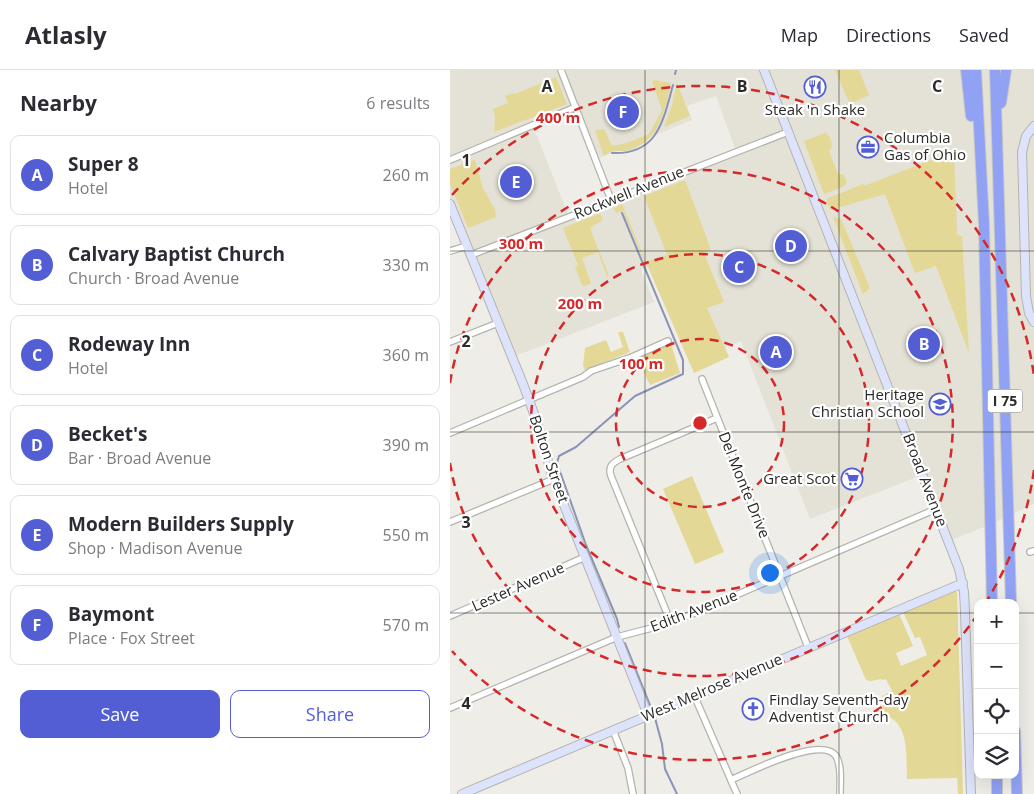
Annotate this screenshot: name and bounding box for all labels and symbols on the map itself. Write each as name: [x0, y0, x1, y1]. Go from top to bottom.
text: A: [541, 75, 553, 97]
text: B: [737, 75, 747, 97]
restaurant icon: Steak 'n Shake: [803, 75, 827, 99]
text: C: [932, 75, 942, 97]
pin: F: [607, 93, 639, 131]
place label: Steak 'n Shake: [765, 99, 865, 119]
text: 400 m: [536, 107, 580, 127]
place label: Columbia Gas of Ohio: [884, 127, 966, 164]
office icon: Columbia Gas of Ohio: [856, 135, 880, 159]
text: 1: [461, 149, 471, 171]
street label: Rockwell Avenue: [571, 161, 687, 223]
pin: E: [500, 163, 532, 201]
pin: D: [775, 227, 807, 265]
text: 300 m: [499, 233, 543, 253]
pin: C: [723, 248, 755, 286]
text: 200 m: [558, 293, 602, 313]
pin: B: [908, 325, 940, 363]
text: 2: [461, 330, 471, 352]
pin: A: [760, 333, 792, 371]
text: 100 m: [619, 353, 663, 373]
place label: Heritage Christian School: [811, 384, 924, 421]
road number: I 75: [988, 390, 1022, 412]
school or university icon: Heritage Christian School: [928, 392, 952, 416]
street label: Bolton Street: [526, 412, 574, 505]
centre of rings: [691, 414, 709, 432]
street label: Del Monte Drive: [714, 428, 775, 541]
street label: Broad Avenue: [899, 430, 953, 529]
supermarket icon: Great Scot: [840, 467, 864, 491]
place label: Great Scot: [763, 468, 836, 488]
text: 3: [461, 511, 471, 533]
street label: Lester Avenue: [468, 557, 567, 615]
your location: [757, 560, 783, 586]
street label: Edith Avenue: [647, 584, 740, 636]
street label: West Melrose Avenue: [638, 648, 785, 726]
place label: Findlay Seventh-day Adventist Church: [769, 689, 909, 726]
text: 4: [461, 692, 471, 714]
church icon: Findlay Seventh-day Adventist Church: [741, 697, 765, 721]

